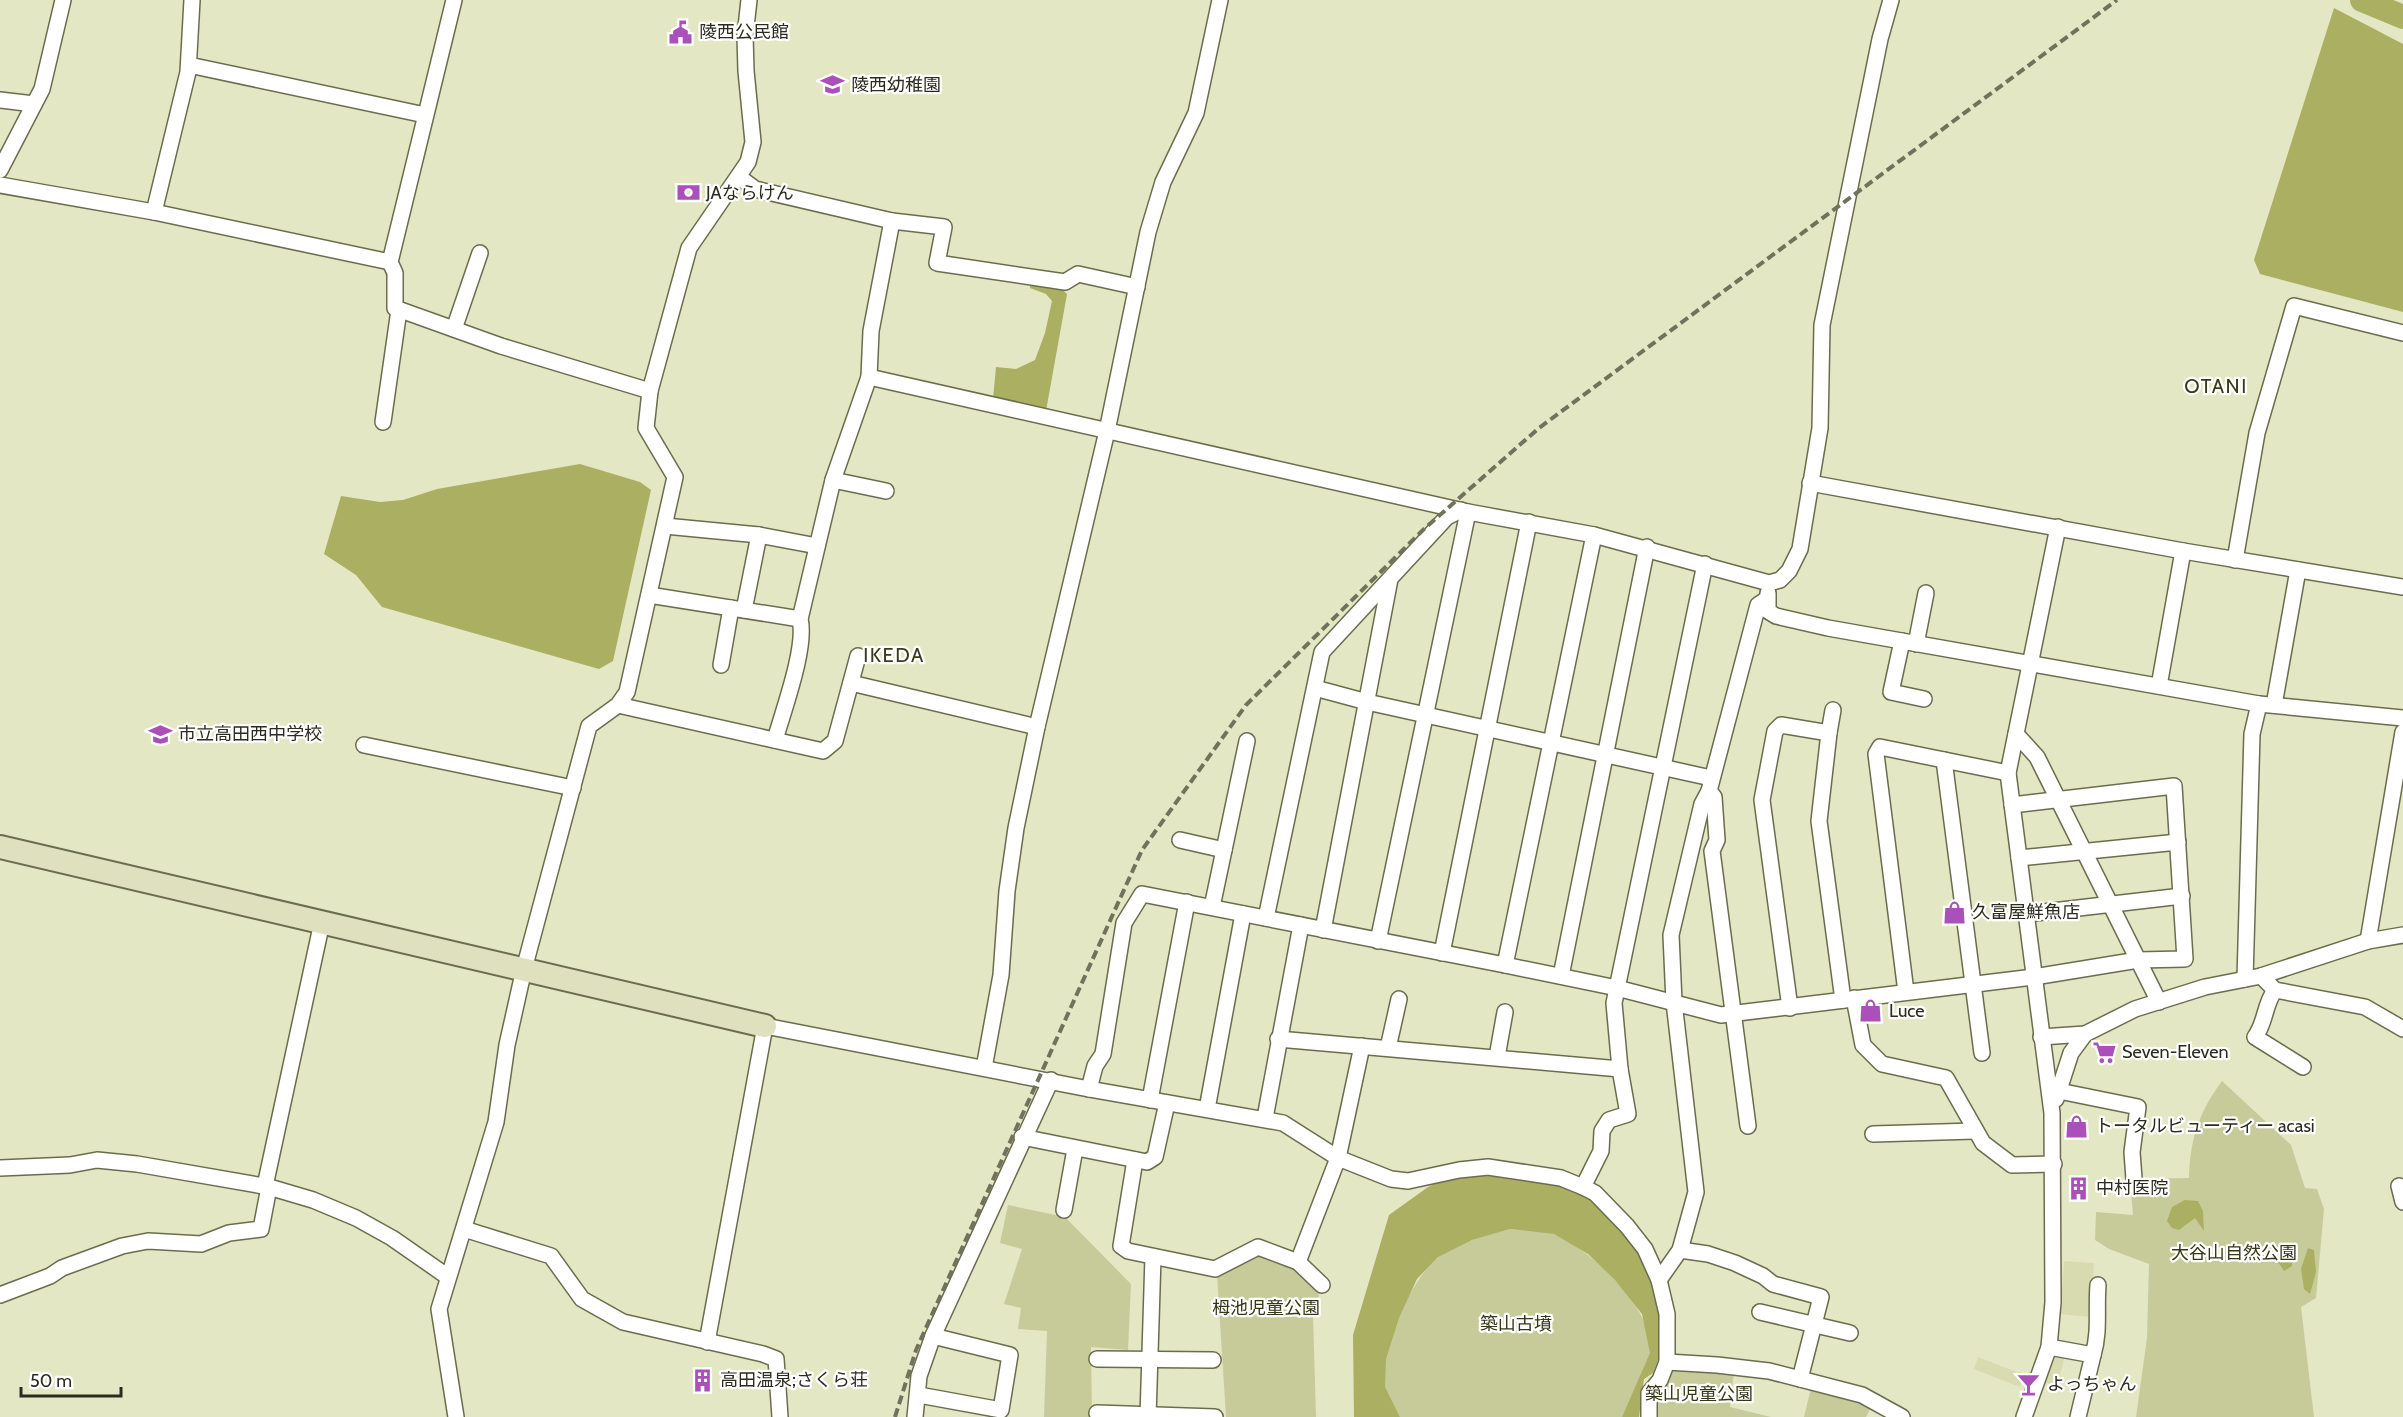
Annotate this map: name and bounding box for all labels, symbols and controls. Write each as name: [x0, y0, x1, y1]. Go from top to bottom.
public building icon: 陵西公民館: [668, 19, 694, 45]
place label: 陵西公民館: [699, 21, 789, 43]
school or university icon: 陵西幼稚園: [820, 72, 846, 98]
place label: 陵西幼稚園: [851, 74, 941, 96]
bank icon: JAならけん: [675, 180, 701, 206]
place label: JAならけん: [705, 182, 794, 204]
district label: OTANI: [2184, 374, 2248, 398]
district label: IKEDA: [863, 643, 925, 667]
school or university icon: 市立高田西中学校: [147, 721, 173, 747]
place label: 市立高田西中学校: [178, 723, 322, 745]
shop icon: 久富屋鮮魚店: [1941, 899, 1967, 925]
place label: 久富屋鮮魚店: [1972, 901, 2080, 923]
shop icon: Luce: [1858, 998, 1884, 1024]
place label: Luce: [1889, 1000, 1925, 1022]
supermarket icon: Seven-Eleven: [2091, 1039, 2117, 1065]
place label: Seven-Eleven: [2122, 1041, 2229, 1063]
shop icon: トータルビューティー acasi: [2064, 1113, 2090, 1139]
place label: トータルビューティー acasi: [2095, 1115, 2315, 1137]
building icon: 中村医院: [2065, 1175, 2091, 1201]
place label: 中村医院: [2096, 1177, 2168, 1199]
park label: 大谷山自然公園: [2171, 1242, 2297, 1264]
park label: 栂池児童公園: [1212, 1297, 1320, 1319]
park label: 築山古墳: [1480, 1313, 1552, 1335]
scale bar: [21, 1360, 122, 1398]
building icon: 高田温泉;さくら荘: [689, 1367, 715, 1393]
place label: 高田温泉;さくら荘: [720, 1369, 868, 1391]
text: 50 m: [30, 1370, 72, 1392]
bar icon: よっちゃん: [2016, 1371, 2042, 1397]
place label: よっちゃん: [2047, 1373, 2136, 1395]
park label: 築山児童公園: [1645, 1383, 1753, 1405]

